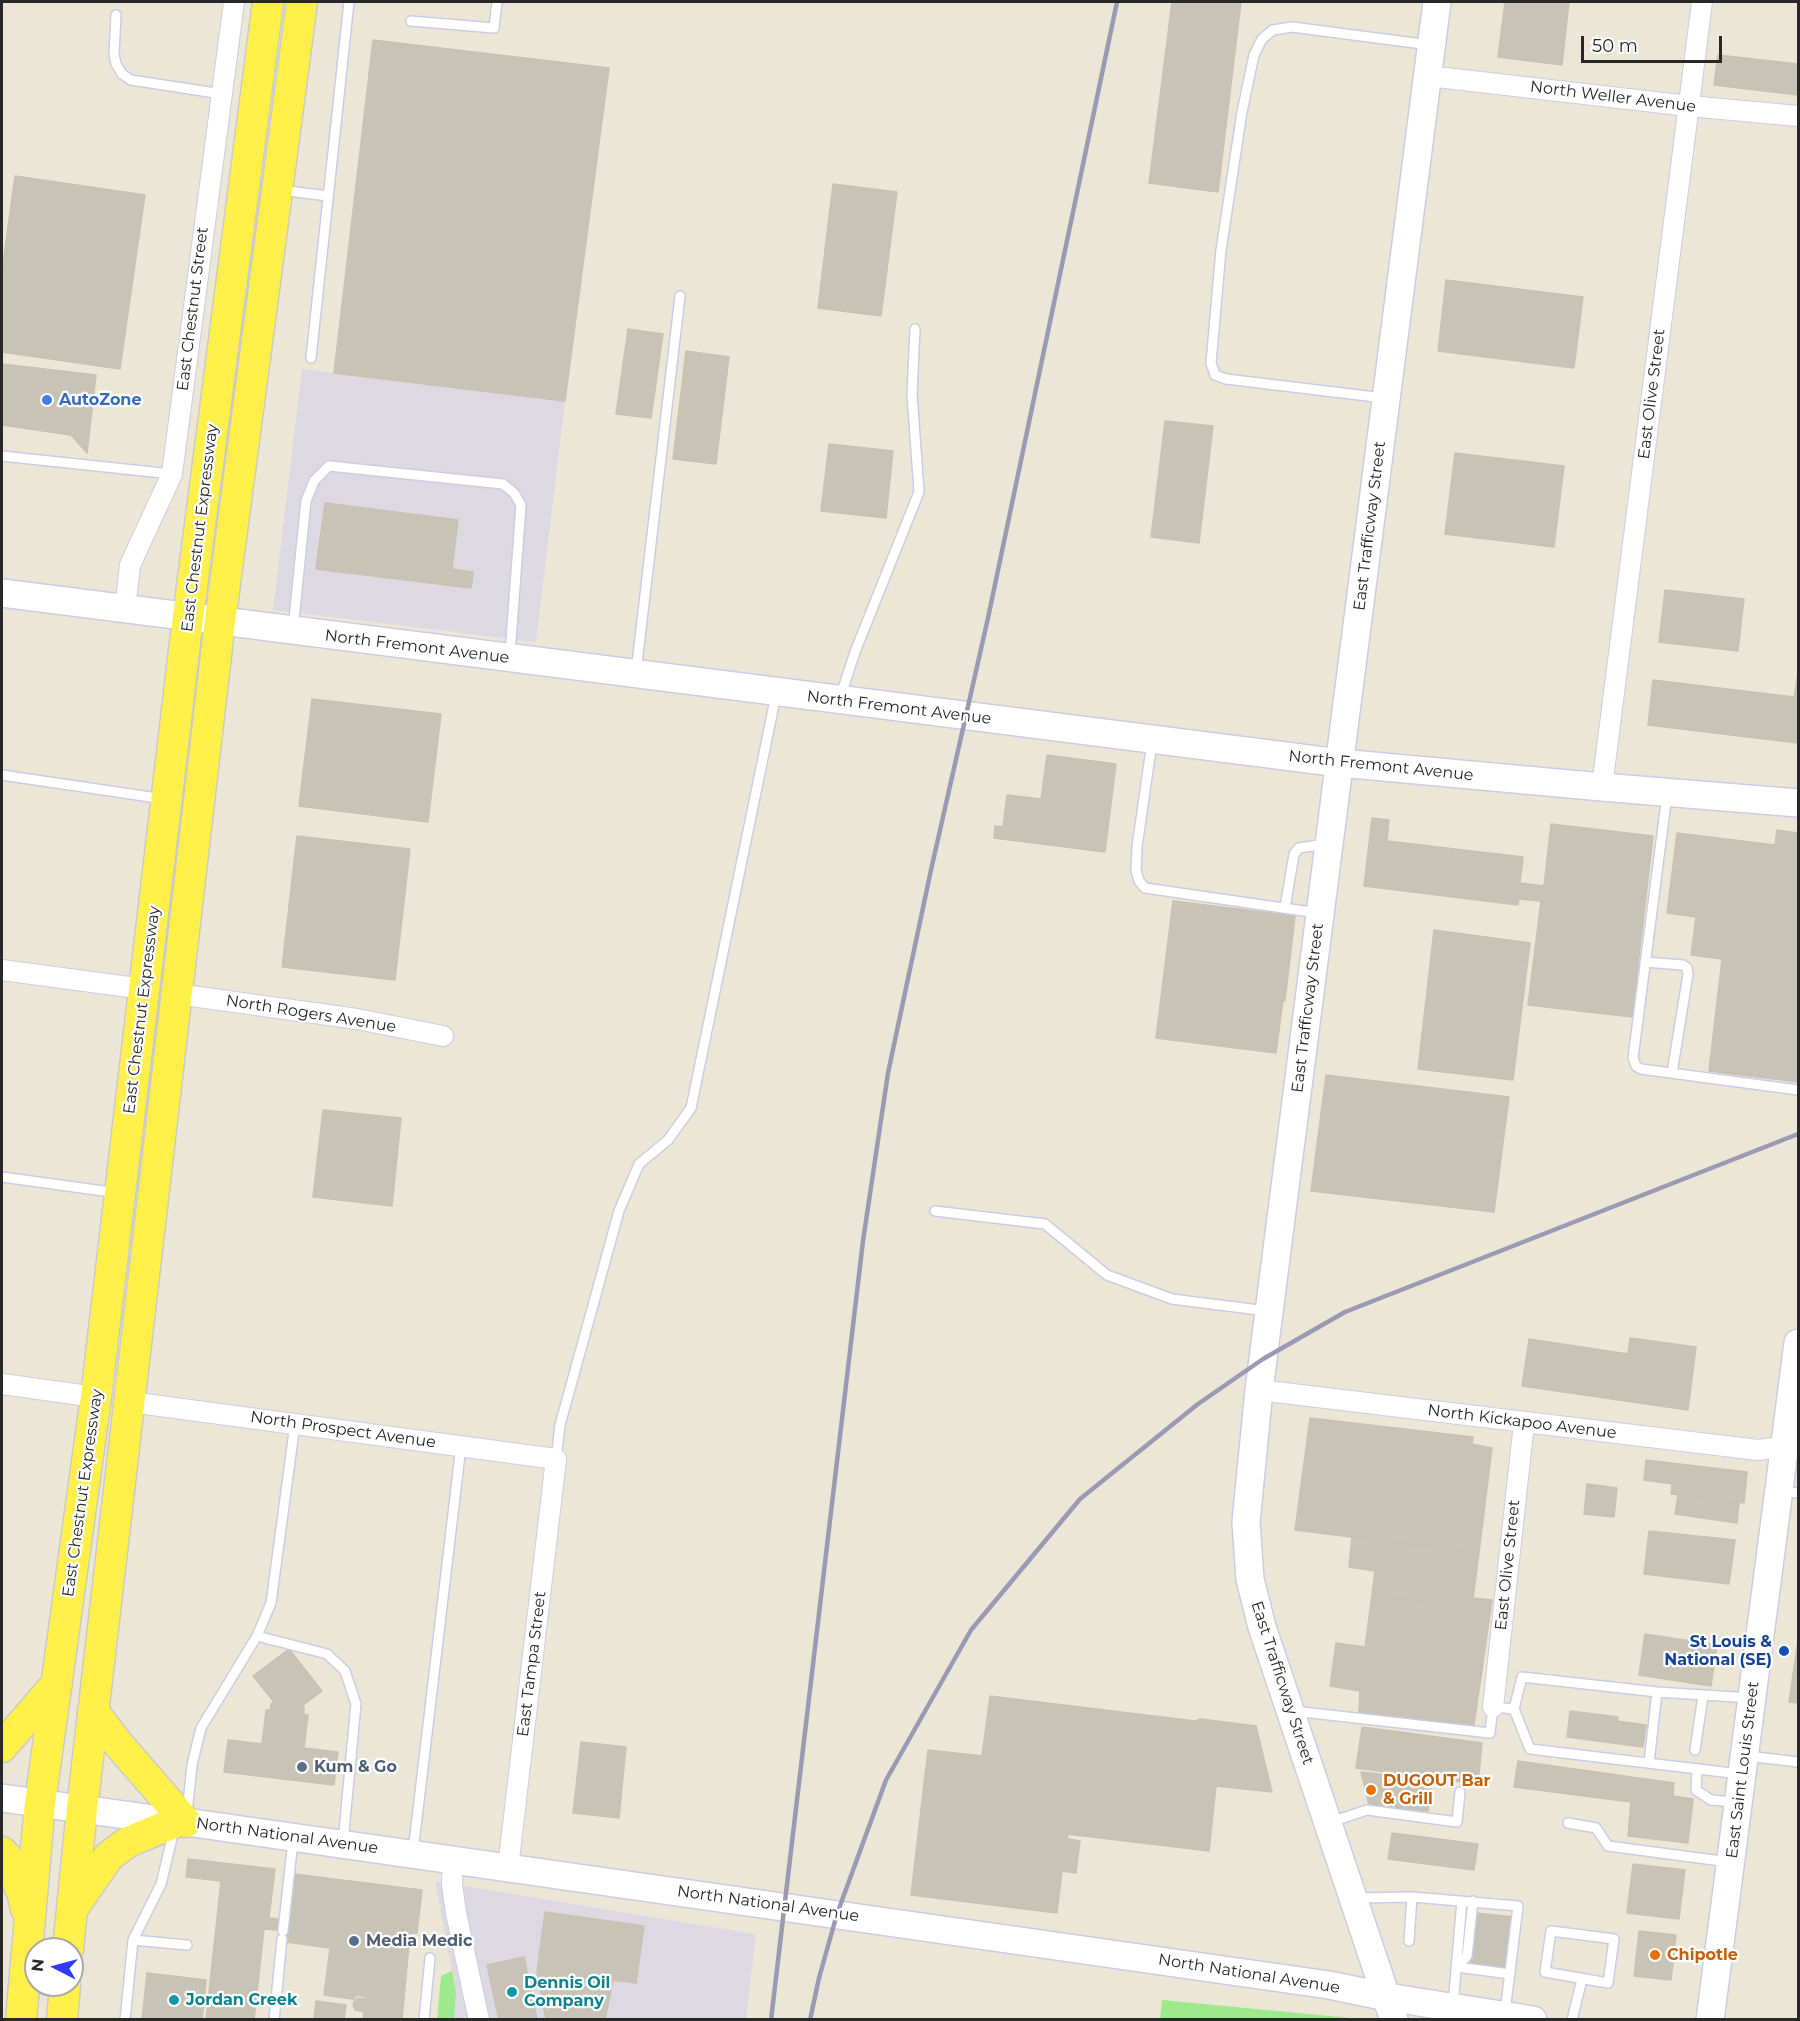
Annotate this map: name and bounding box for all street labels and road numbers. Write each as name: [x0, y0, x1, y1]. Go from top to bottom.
street label: North Weller Avenue: [1529, 77, 1697, 117]
street label: East Chestnut Street: [173, 226, 213, 392]
street label: East Olive Street: [1634, 328, 1670, 460]
street label: East Chestnut Expressway: [178, 423, 222, 633]
street label: East Trafficway Street: [1350, 440, 1390, 612]
street label: North Fremont Avenue: [324, 626, 510, 668]
street label: North Fremont Avenue: [806, 687, 992, 729]
street label: North Fremont Avenue: [1288, 747, 1474, 785]
street label: East Chestnut Expressway: [120, 905, 164, 1115]
street label: East Trafficway Street: [1288, 922, 1328, 1094]
street label: North Rogers Avenue: [224, 991, 398, 1037]
street label: East Chestnut Expressway: [59, 1388, 107, 1598]
street label: North Kickapoo Avenue: [1426, 1401, 1618, 1443]
street label: North Prospect Avenue: [249, 1407, 437, 1453]
street label: East Olive Street: [1492, 1499, 1524, 1631]
street label: East Tampa Street: [514, 1590, 550, 1738]
street label: East Trafficway Street: [1246, 1599, 1318, 1767]
street label: East Saint Louis Street: [1723, 1680, 1763, 1860]
street label: North National Avenue: [195, 1814, 379, 1858]
street label: North National Avenue: [676, 1882, 860, 1926]
street label: North National Avenue: [1157, 1950, 1341, 1998]

